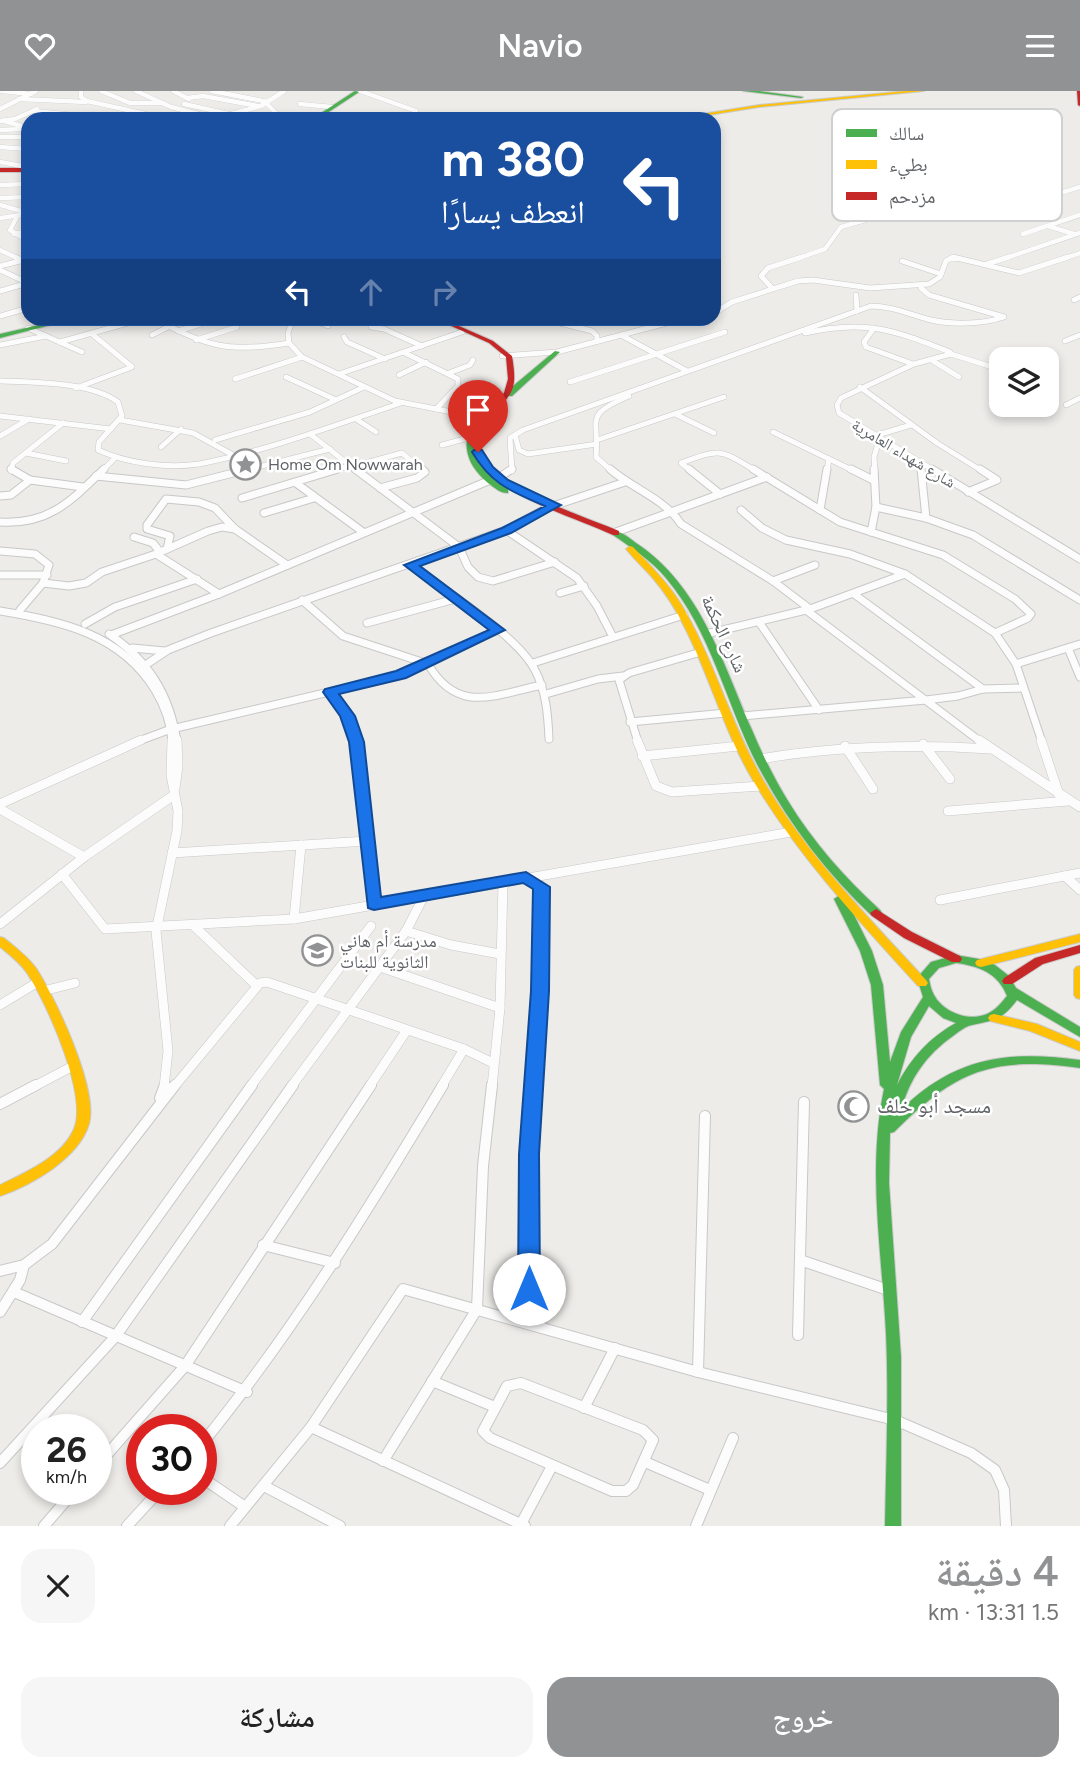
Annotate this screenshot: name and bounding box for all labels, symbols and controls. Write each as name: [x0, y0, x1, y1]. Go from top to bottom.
icon: heart: [21, 27, 59, 65]
text: Navio: [497, 27, 583, 65]
icon: menu: [1021, 27, 1059, 65]
legend: [832, 109, 1062, 221]
text: سالك: [889, 122, 924, 145]
text: 380 m: [442, 129, 585, 188]
icon: left: [609, 140, 700, 231]
text: بطيء: [889, 153, 928, 180]
text: مزدحم: [889, 185, 935, 209]
text: انعطف يسارًا: [441, 193, 585, 231]
icon: left: [279, 273, 317, 311]
icon: ahead: [352, 273, 390, 311]
icon: right: [425, 273, 463, 311]
map controls: [989, 347, 1059, 417]
button: layers: [989, 347, 1059, 417]
pin: [448, 380, 508, 452]
icon: arrive: [459, 391, 497, 429]
street label: شارع شهداء العامرية: [848, 415, 959, 493]
place icon: Home Om Nowwarah: [228, 447, 262, 481]
place label: Home Om Nowwarah: [268, 455, 423, 474]
street label: شارع الحكمة: [697, 592, 751, 676]
place label: مدرسة أم هاني الثانوية للبنات: [340, 930, 437, 973]
school or university icon: مدرسة أم هاني الثانوية للبنات: [300, 934, 334, 968]
mosque icon: مسجد أبو خلف: [837, 1089, 871, 1123]
place label: مسجد أبو خلف: [877, 1093, 991, 1118]
position arrow: [492, 1252, 566, 1326]
speed limit sign: 30: [126, 1414, 217, 1505]
text: 26: [46, 1429, 87, 1471]
text: km/h: [46, 1466, 87, 1488]
text: 4 دقيقة: [935, 1546, 1059, 1597]
button: close: [21, 1549, 95, 1623]
text: 1.5 km · 13:31: [928, 1598, 1059, 1626]
button: مشاركة: [21, 1677, 533, 1757]
button: خروج: [547, 1677, 1059, 1757]

